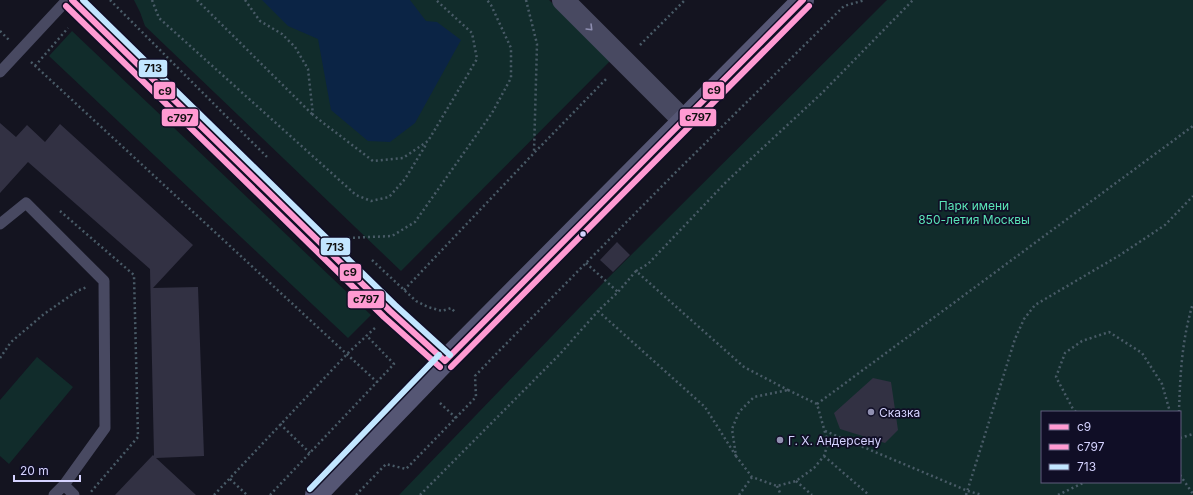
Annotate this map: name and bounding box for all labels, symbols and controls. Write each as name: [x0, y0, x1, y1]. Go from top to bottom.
one-way arrow: [585, 23, 593, 31]
line badge: 713: [138, 59, 168, 78]
text: 713: [144, 61, 162, 75]
line badge: с9: [153, 81, 176, 100]
line badge: с9: [702, 81, 725, 100]
text: с9: [707, 83, 721, 97]
text: с9: [158, 84, 172, 98]
line badge: с797: [161, 108, 199, 127]
line badge: с797: [679, 108, 717, 127]
text: с797: [685, 110, 711, 124]
text: с797: [167, 111, 193, 125]
park label: Парк имени 850-летия Москвы: [918, 198, 1030, 227]
unlabelled marker: [578, 229, 588, 239]
line badge: 713: [320, 237, 351, 256]
text: 713: [326, 240, 344, 254]
line badge: с9: [339, 263, 362, 282]
text: с9: [343, 265, 357, 279]
line badge: с797: [347, 290, 385, 309]
text: с797: [353, 292, 379, 306]
place label: Сказка: [879, 405, 920, 420]
marker: Сказка: [866, 407, 876, 417]
legend: [1041, 411, 1181, 483]
text: с9: [1077, 419, 1091, 434]
place label: Г. Х. Андерсену: [788, 433, 882, 448]
marker: Г. Х. Андерсену: [775, 435, 785, 445]
text: с797: [1077, 439, 1105, 454]
scale bar: [14, 457, 80, 483]
text: 713: [1077, 459, 1096, 474]
text: 20 m: [20, 463, 49, 478]

